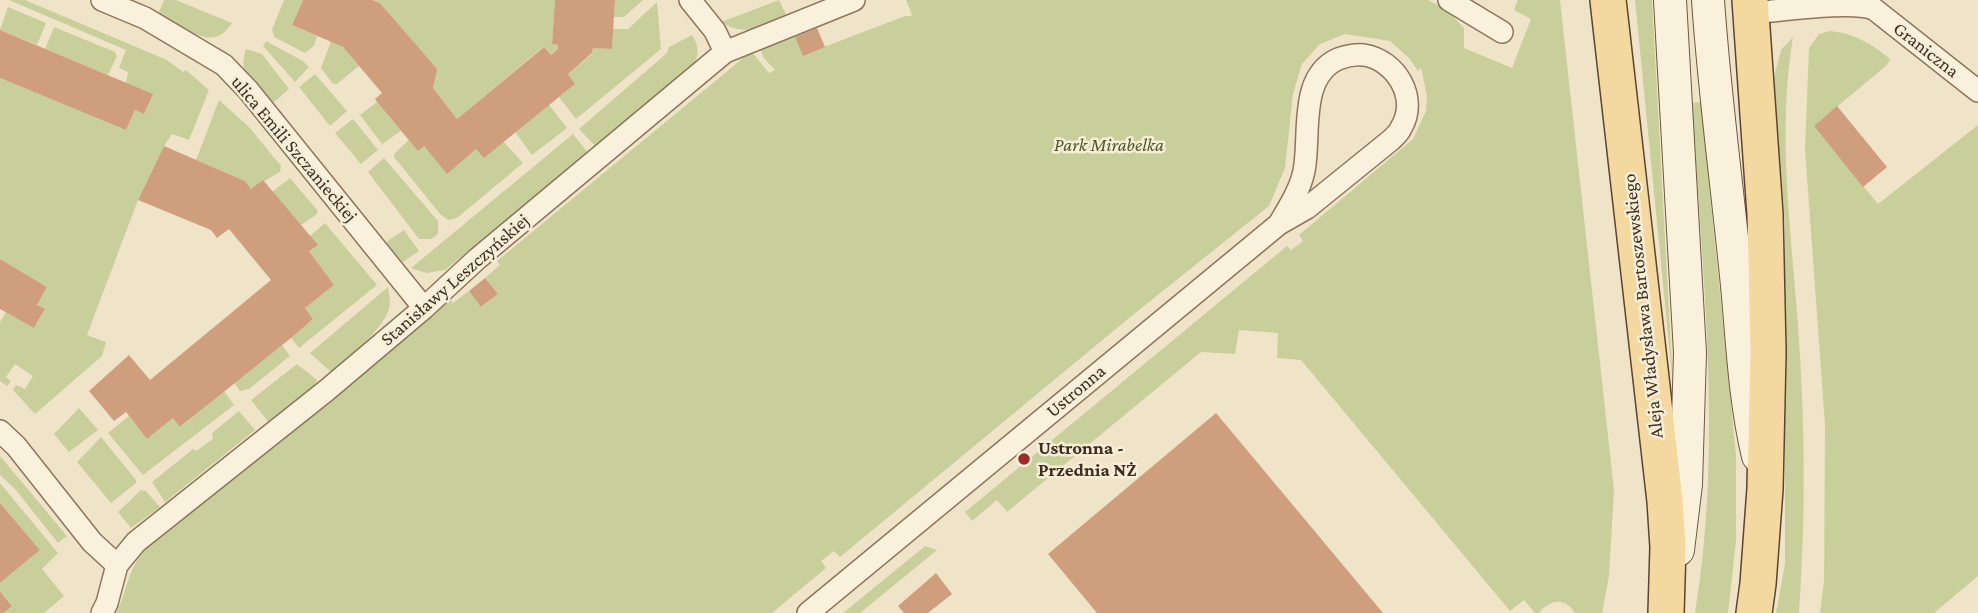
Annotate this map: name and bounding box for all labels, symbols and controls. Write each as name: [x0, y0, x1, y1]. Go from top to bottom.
street label: Graniczna: [1889, 17, 1963, 83]
street label: ulica Emili Szczanieckiej: [226, 71, 362, 227]
park label: Park Mirabelka: [1054, 134, 1164, 156]
street label: Aleja Władysława Bartoszewskiego: [1618, 173, 1668, 439]
street label: Stanisławy Leszczyńskiej: [376, 209, 534, 351]
street label: Ustronna: [1042, 360, 1110, 422]
place label: Ustronna - Przednia NŻ: [1038, 437, 1137, 481]
marker: Ustronna - Przednia NŻ: [1016, 451, 1032, 467]

